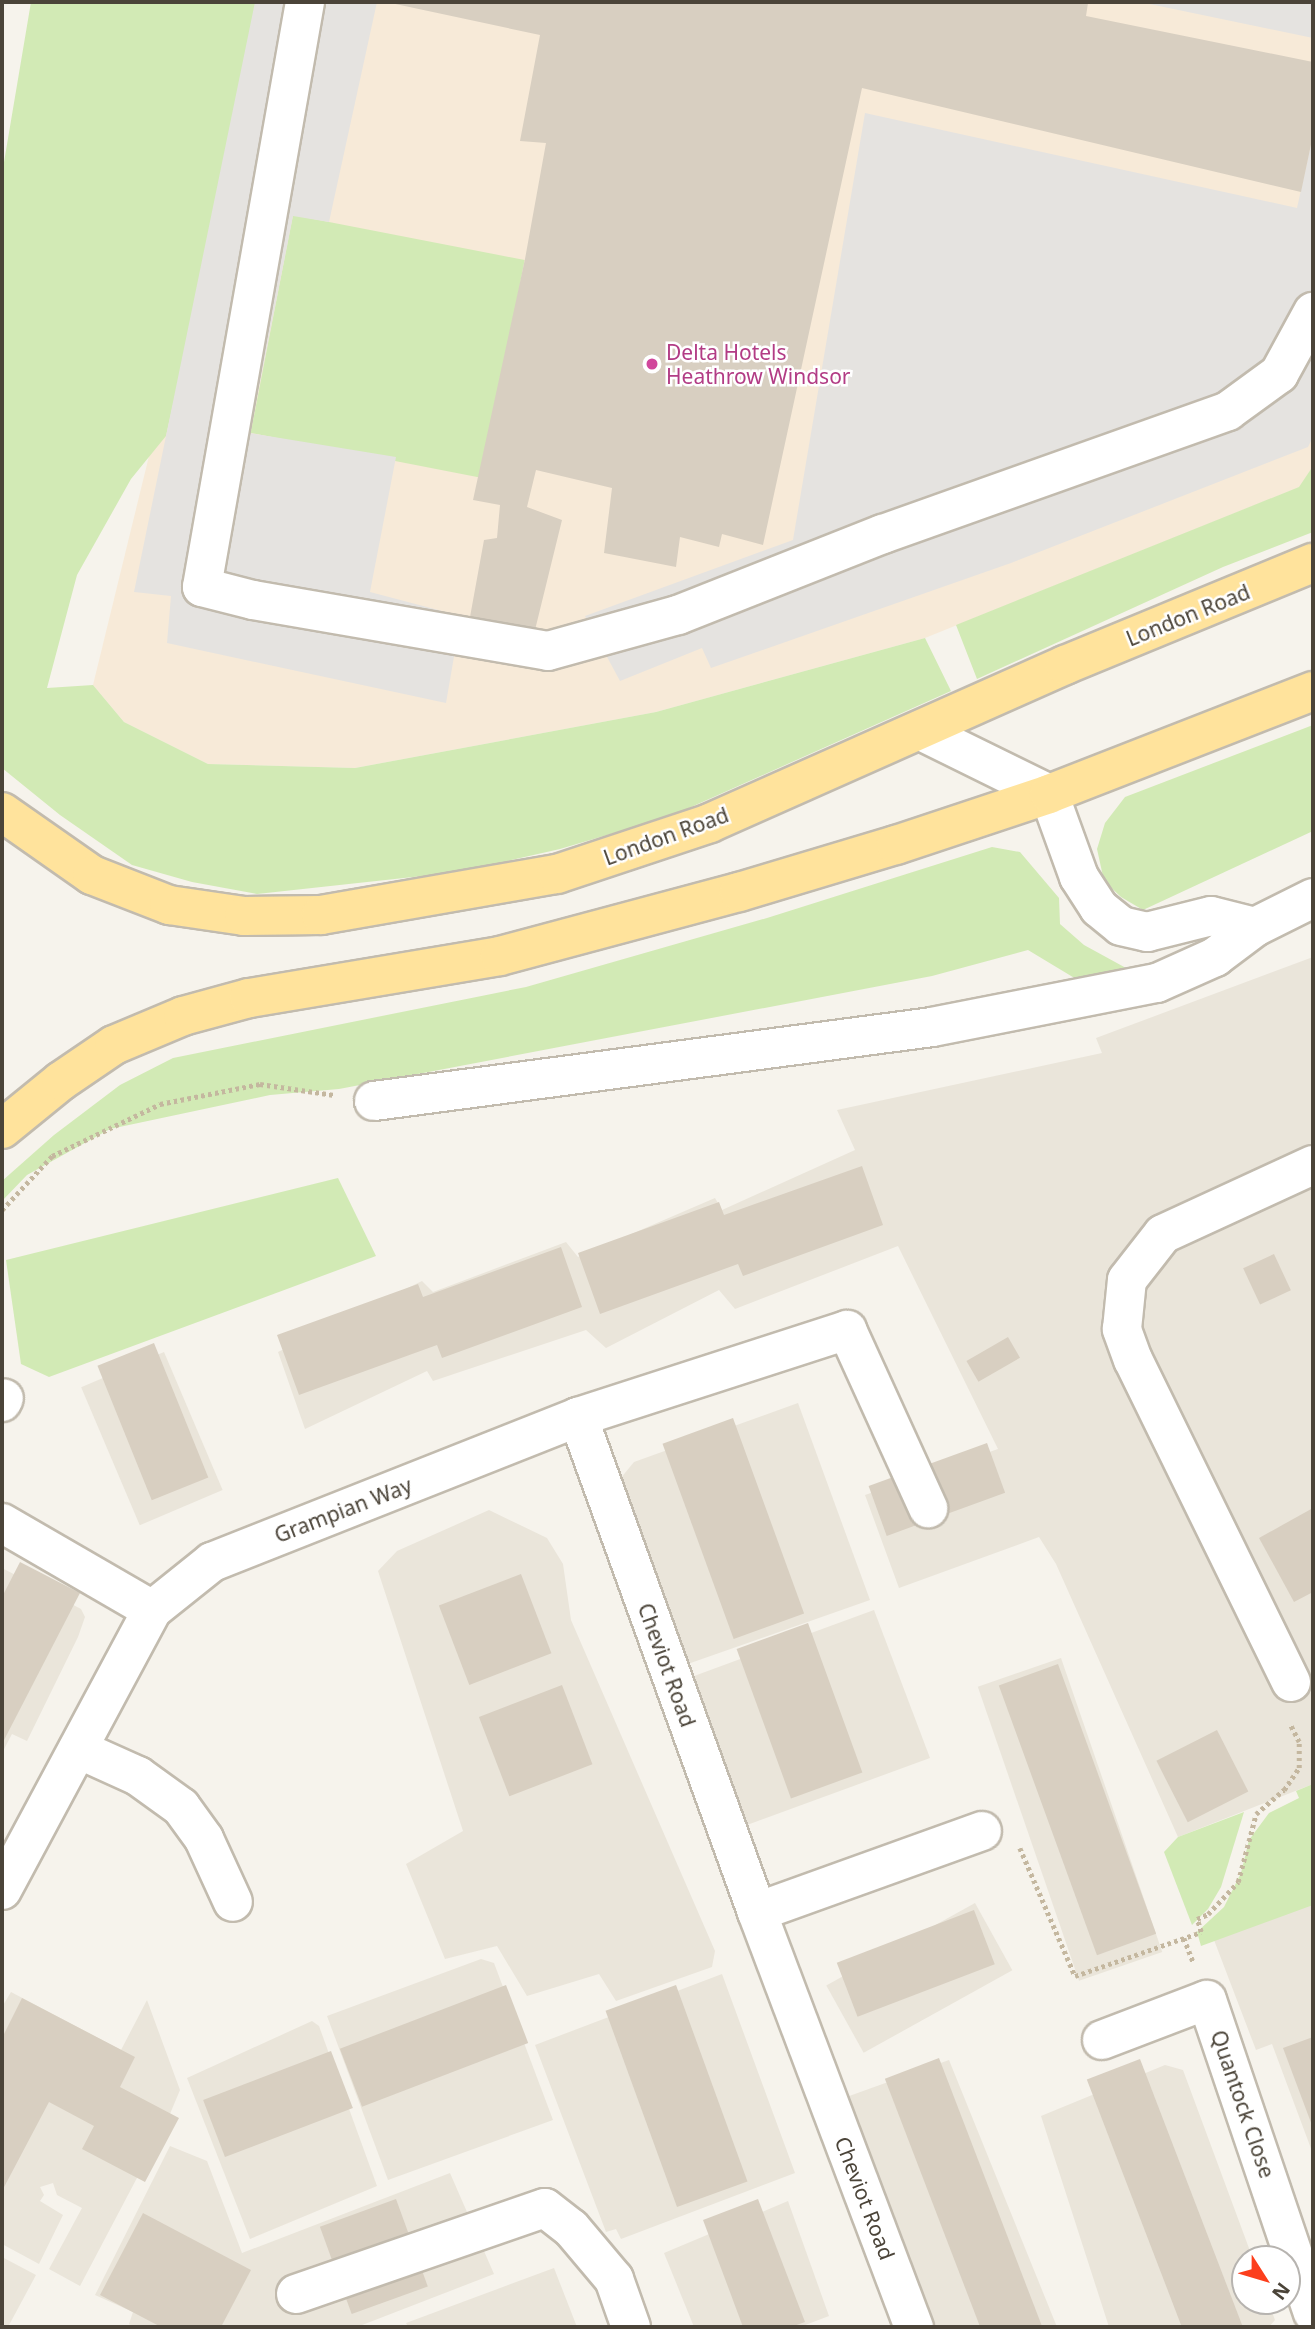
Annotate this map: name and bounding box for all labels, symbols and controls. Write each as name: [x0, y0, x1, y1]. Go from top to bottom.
place label: Delta Hotels Heathrow Windsor: [666, 339, 851, 389]
marker: Delta Hotels Heathrow Windsor: [644, 356, 660, 372]
street label: London Road: [1122, 579, 1254, 651]
street label: London Road: [600, 802, 732, 870]
street label: Grampian Way: [271, 1472, 415, 1548]
street label: Cheviot Road: [633, 1600, 701, 1730]
street label: Quantock Close: [1206, 2027, 1280, 2181]
street label: Cheviot Road: [830, 2133, 900, 2263]
north arrow: [1231, 2245, 1301, 2315]
text: N: [1266, 2277, 1296, 2305]

